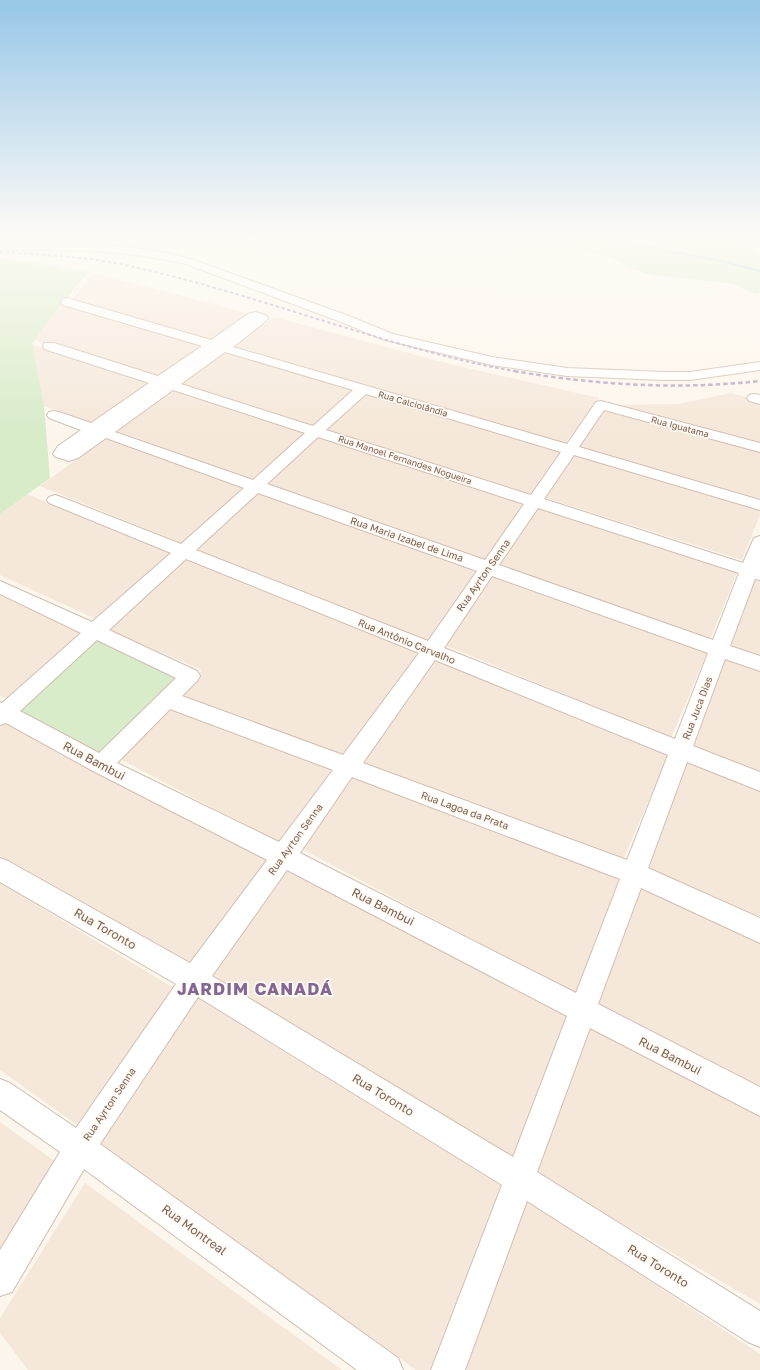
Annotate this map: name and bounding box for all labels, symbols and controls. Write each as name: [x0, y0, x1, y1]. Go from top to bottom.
street label: Rua Calciolândia: [377, 388, 449, 419]
street label: Rua Iguatama: [650, 414, 710, 439]
street label: Rua Manoel Fernandes Nogueira: [337, 433, 473, 486]
street label: Rua Maria Izabel de Lima: [349, 514, 465, 564]
street label: Rua Ayrton Senna: [454, 537, 512, 613]
street label: Rua Antônio Carvalho: [357, 616, 457, 666]
street label: Rua Juca Dias: [679, 675, 715, 741]
street label: Rua Bambui: [61, 738, 128, 783]
street label: Rua Lagoa da Prata: [420, 789, 510, 831]
street label: Rua Ayrton Senna: [265, 801, 325, 877]
street label: Rua Bambui: [349, 884, 417, 929]
street label: Rua Toronto: [71, 905, 139, 952]
district label: JARDIM CANADÁ: [177, 978, 333, 999]
street label: Rua Bambui: [636, 1033, 704, 1078]
street label: Rua Ayrton Senna: [80, 1065, 138, 1143]
street label: Rua Toronto: [350, 1070, 417, 1119]
street label: Rua Montreal: [159, 1201, 230, 1258]
street label: Rua Toronto: [625, 1241, 692, 1290]

